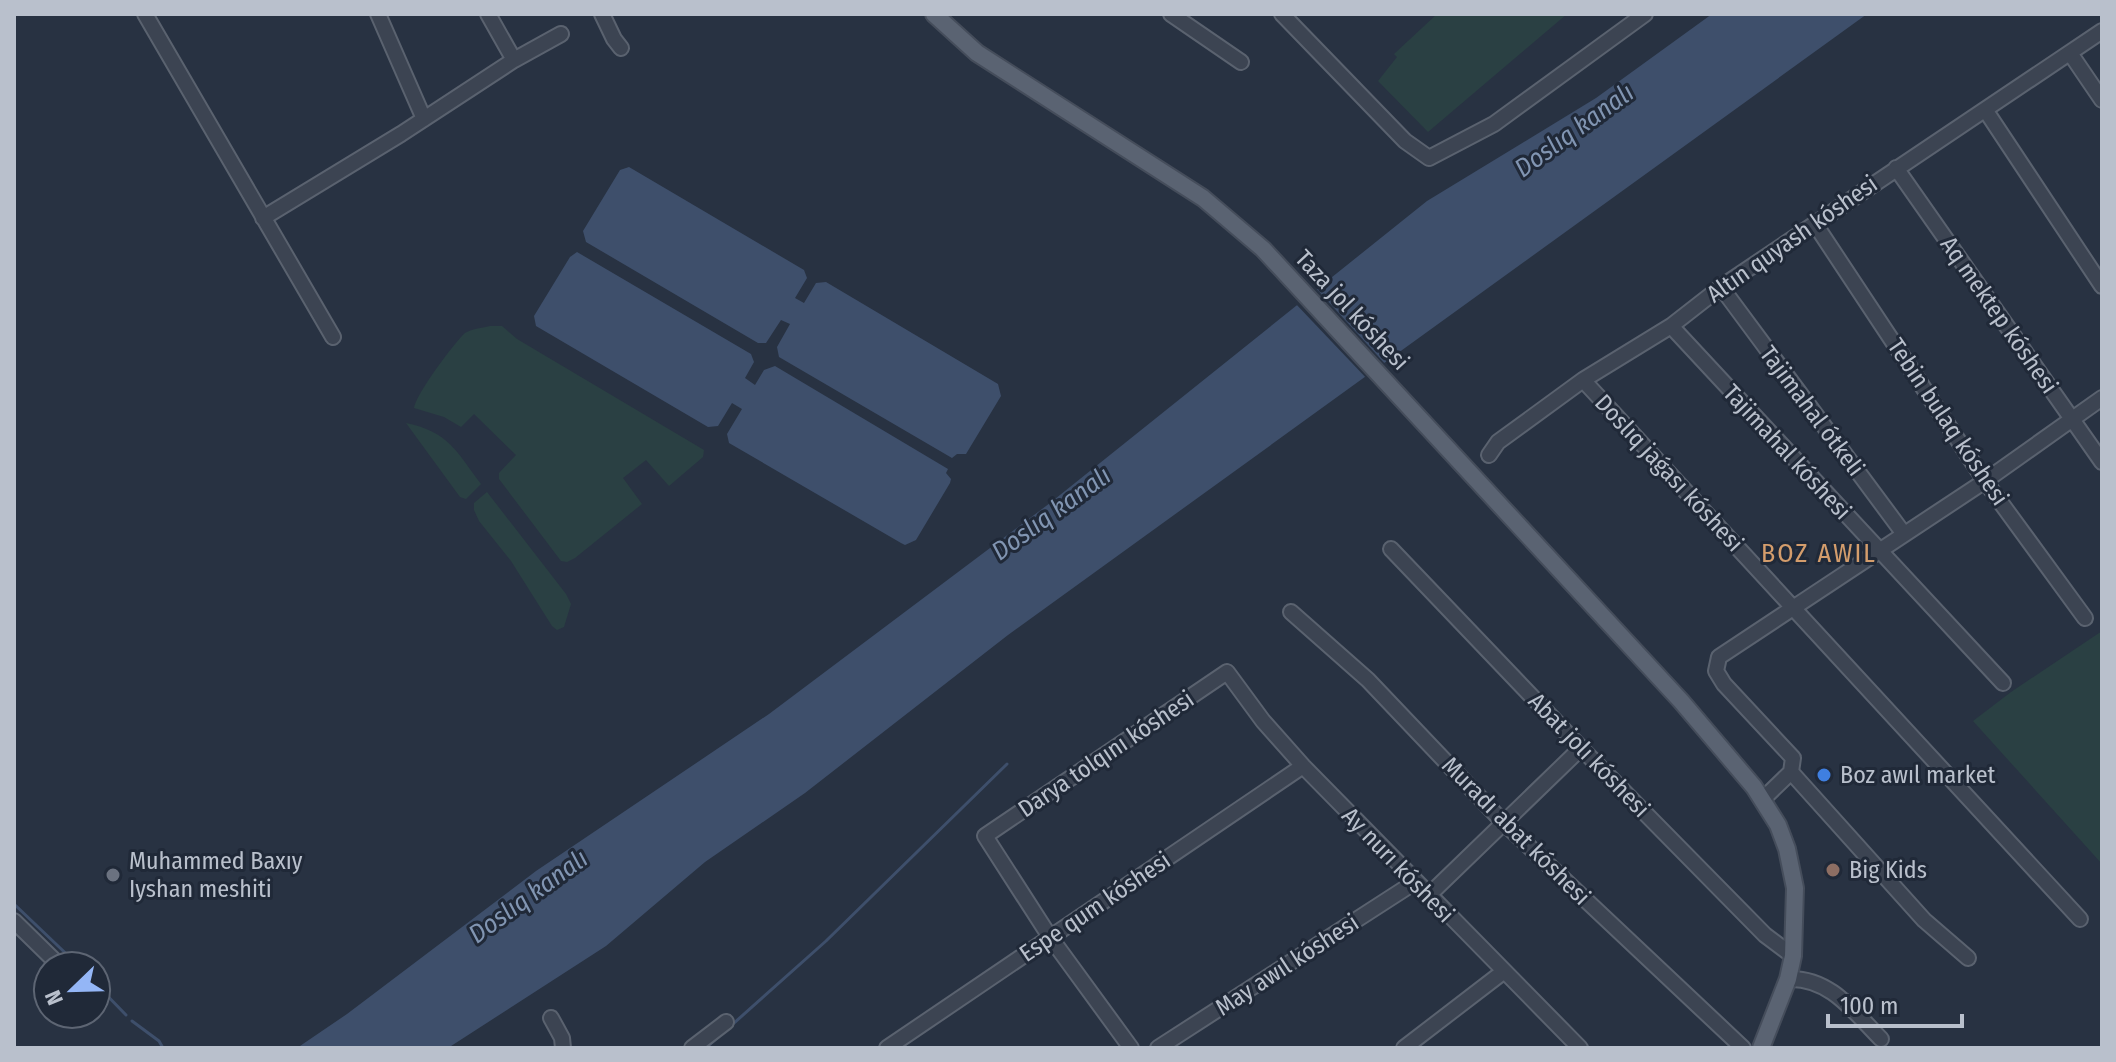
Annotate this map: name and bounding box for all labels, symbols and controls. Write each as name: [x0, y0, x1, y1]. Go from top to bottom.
water label: Doslıq kanalı: [1509, 77, 1640, 184]
street label: Altın quyash kóshesi: [1701, 170, 1883, 308]
street label: Aq mektep kóshesi: [1934, 231, 2064, 399]
street label: Taza jol kóshesi: [1289, 244, 1415, 376]
street label: Tebin bulaq kóshesi: [1882, 333, 2014, 511]
street label: Tajimahal ótkeli: [1754, 340, 1870, 482]
street label: Tajimahal kóshesi: [1717, 379, 1857, 525]
street label: Doslıq jaǵası kóshesi: [1589, 389, 1749, 557]
water label: Doslıq kanalı: [986, 460, 1117, 567]
district label: BOZ AWIL: [1761, 538, 1877, 569]
street label: Darya tolqını kóshesi: [1013, 685, 1199, 823]
street label: Abat jolı kóshesi: [1523, 687, 1655, 823]
street label: Muradı abat kóshesi: [1436, 751, 1596, 911]
place label: Boz awıl market: [1840, 761, 1996, 789]
marker: Boz awıl market: [1815, 766, 1833, 784]
street label: Ay nurı kóshesi: [1336, 802, 1460, 928]
water label: Doslıq kanalı: [463, 843, 594, 950]
street label: Espe qum kóshesi: [1014, 846, 1176, 968]
place label: Muhammed Baxıy Iyshan meshiti: [129, 847, 303, 903]
place label: Big Kids: [1849, 856, 1927, 884]
marker: Big Kids: [1824, 861, 1842, 879]
marker: Muhammed Baxıy Iyshan meshiti: [104, 866, 122, 884]
street label: May awıl kóshesi: [1210, 908, 1364, 1022]
north arrow: [32, 950, 112, 1030]
scale bar: [1828, 978, 1962, 1028]
text: N: [39, 986, 69, 1009]
text: 100 m: [1840, 992, 1898, 1020]

